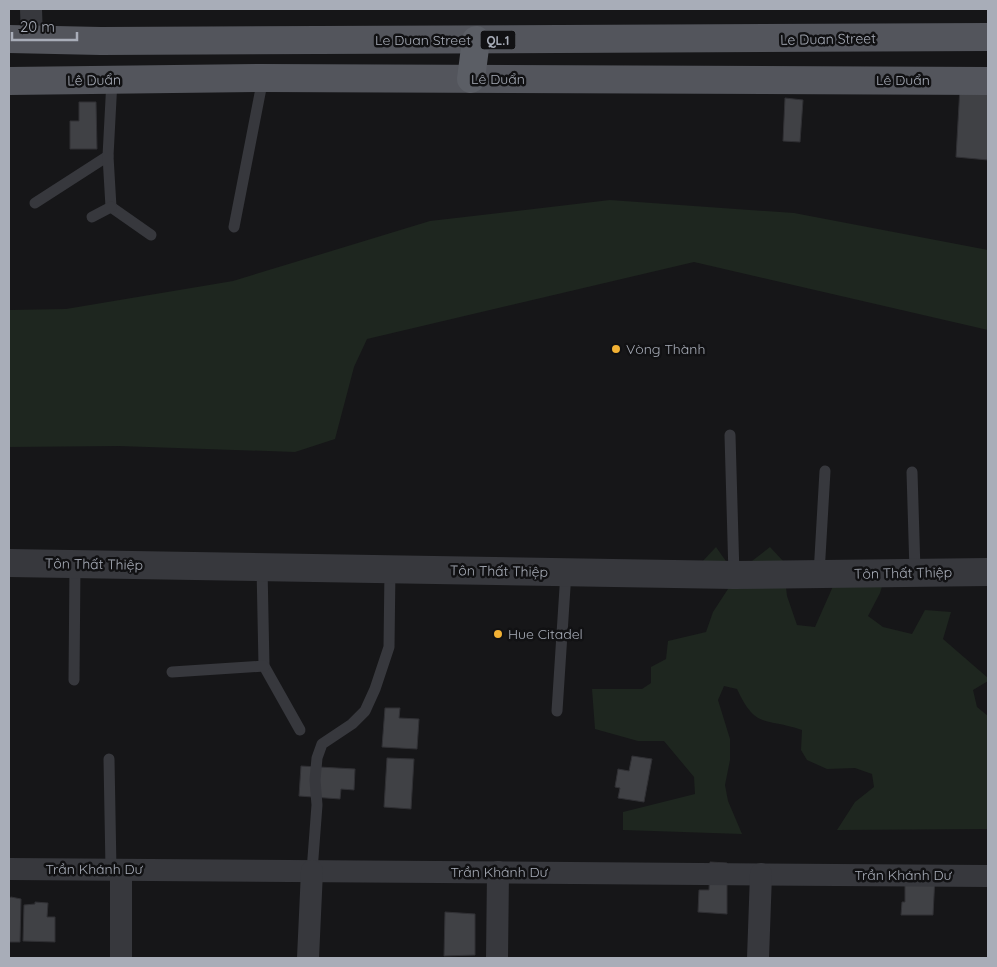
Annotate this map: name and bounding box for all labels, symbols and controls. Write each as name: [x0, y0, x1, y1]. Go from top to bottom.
scale bar: [12, 10, 78, 42]
text: 20 m: [20, 17, 55, 36]
street label: Le Duan Street: [780, 29, 876, 49]
road number: QL.1: [480, 30, 516, 50]
street label: Le Duan Street: [375, 31, 471, 49]
street label: Lê Duẩn: [471, 70, 525, 88]
street label: Lê Duẩn: [67, 71, 121, 89]
street label: Lê Duẩn: [876, 71, 930, 89]
place label: Vòng Thành: [626, 340, 705, 358]
marker: Vòng Thành: [610, 343, 622, 355]
street label: Tôn Thất Thiệp: [45, 554, 143, 574]
street label: Tôn Thất Thiệp: [450, 561, 548, 581]
street label: Tôn Thất Thiệp: [854, 563, 952, 583]
place label: Hue Citadel: [508, 625, 583, 643]
marker: Hue Citadel: [492, 628, 504, 640]
street label: Trần Khánh Dư: [45, 860, 144, 878]
street label: Trần Khánh Dư: [450, 863, 549, 881]
street label: Trần Khánh Dư: [854, 866, 953, 884]

